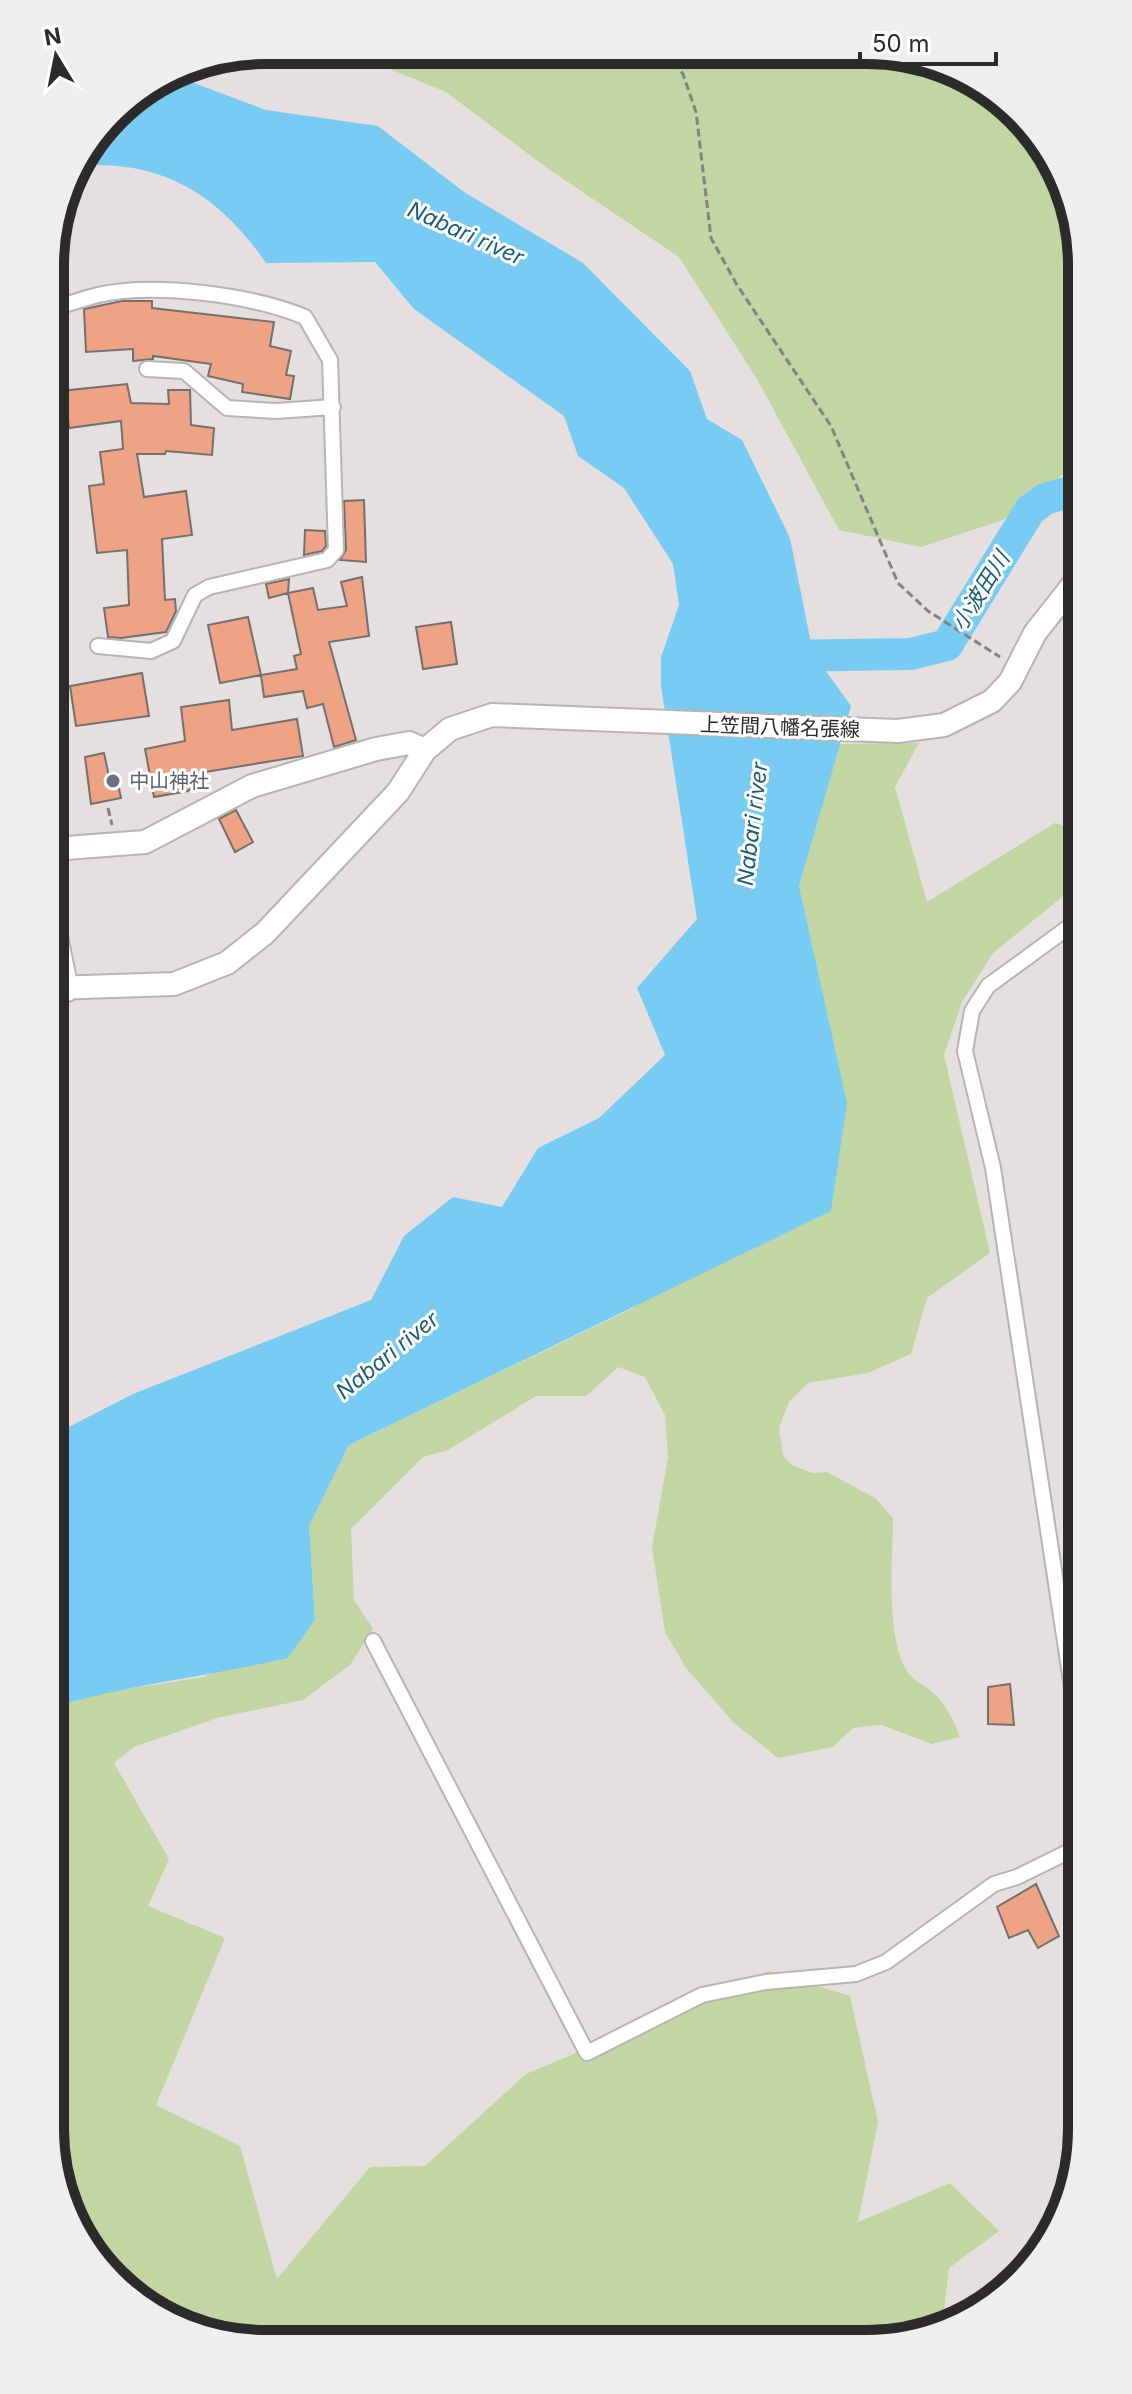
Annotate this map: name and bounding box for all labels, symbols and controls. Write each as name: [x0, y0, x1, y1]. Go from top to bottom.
north arrow: [16, 16, 96, 96]
scale bar: [860, 16, 996, 66]
text: N: [42, 22, 63, 51]
text: 50 m: [872, 29, 930, 58]
water label: Nabari river: [404, 196, 529, 270]
water label: 小波田川: [946, 545, 1015, 635]
street label: 上笠間八幡名張線: [700, 712, 860, 742]
water label: Nabari river: [732, 760, 773, 887]
place label: 中山神社: [129, 769, 209, 793]
marker: 中山神社: [104, 772, 122, 790]
water label: Nabari river: [331, 1305, 444, 1404]

